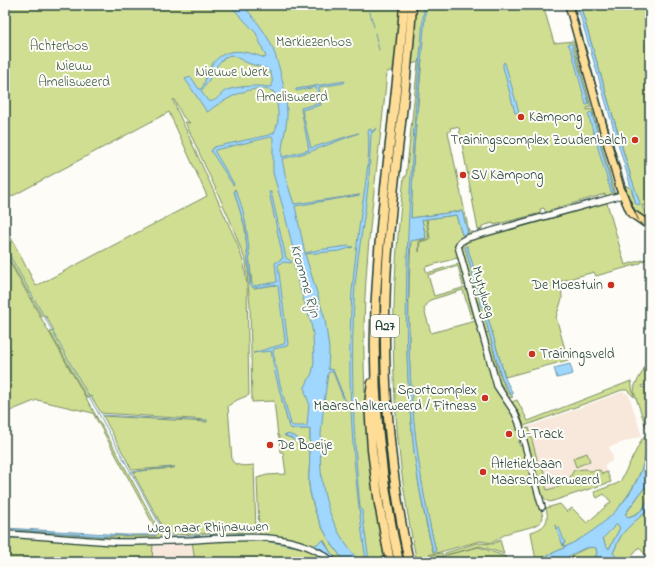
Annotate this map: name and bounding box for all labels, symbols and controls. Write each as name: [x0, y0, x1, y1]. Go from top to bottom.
park label: Markiezenbos: [276, 32, 352, 53]
park label: Achterbos: [30, 36, 88, 57]
park label: Nieuw Amelisweerd: [38, 56, 110, 93]
park label: Nieuwe Werk: [196, 62, 269, 83]
park label: Amelisweerd: [256, 87, 328, 108]
place label: Kampong: [529, 107, 582, 129]
marker: Kampong: [516, 112, 526, 122]
place label: Trainingscomplex Zoudenbalch: [450, 130, 627, 152]
marker: Trainingscomplex Zoudenbalch: [630, 135, 640, 145]
place label: SV Kampong: [471, 165, 543, 187]
marker: SV Kampong: [458, 170, 468, 180]
water label: Kromme Rijn: [284, 242, 326, 321]
street label: Mytylweg: [465, 264, 500, 321]
place label: De Moestuin: [531, 275, 603, 296]
marker: De Moestuin: [606, 280, 616, 290]
road number: A27: [371, 315, 399, 337]
place label: Trainingsveld: [540, 344, 615, 366]
marker: Trainingsveld: [527, 349, 537, 359]
place label: Sportcomplex Maarschalkerweerd / Fitness: [313, 380, 477, 417]
marker: Sportcomplex Maarschalkerweerd / Fitness: [480, 393, 490, 403]
place label: U-Track: [517, 424, 564, 445]
marker: U-Track: [504, 429, 514, 439]
place label: De Boeije: [277, 435, 333, 456]
marker: De Boeije: [265, 440, 275, 450]
place label: Atletiekbaan Maarschalkerweerd: [491, 454, 600, 491]
marker: Atletiekbaan Maarschalkerweerd: [478, 467, 488, 477]
street label: Weg naar Rhijnauwen: [147, 516, 269, 541]

